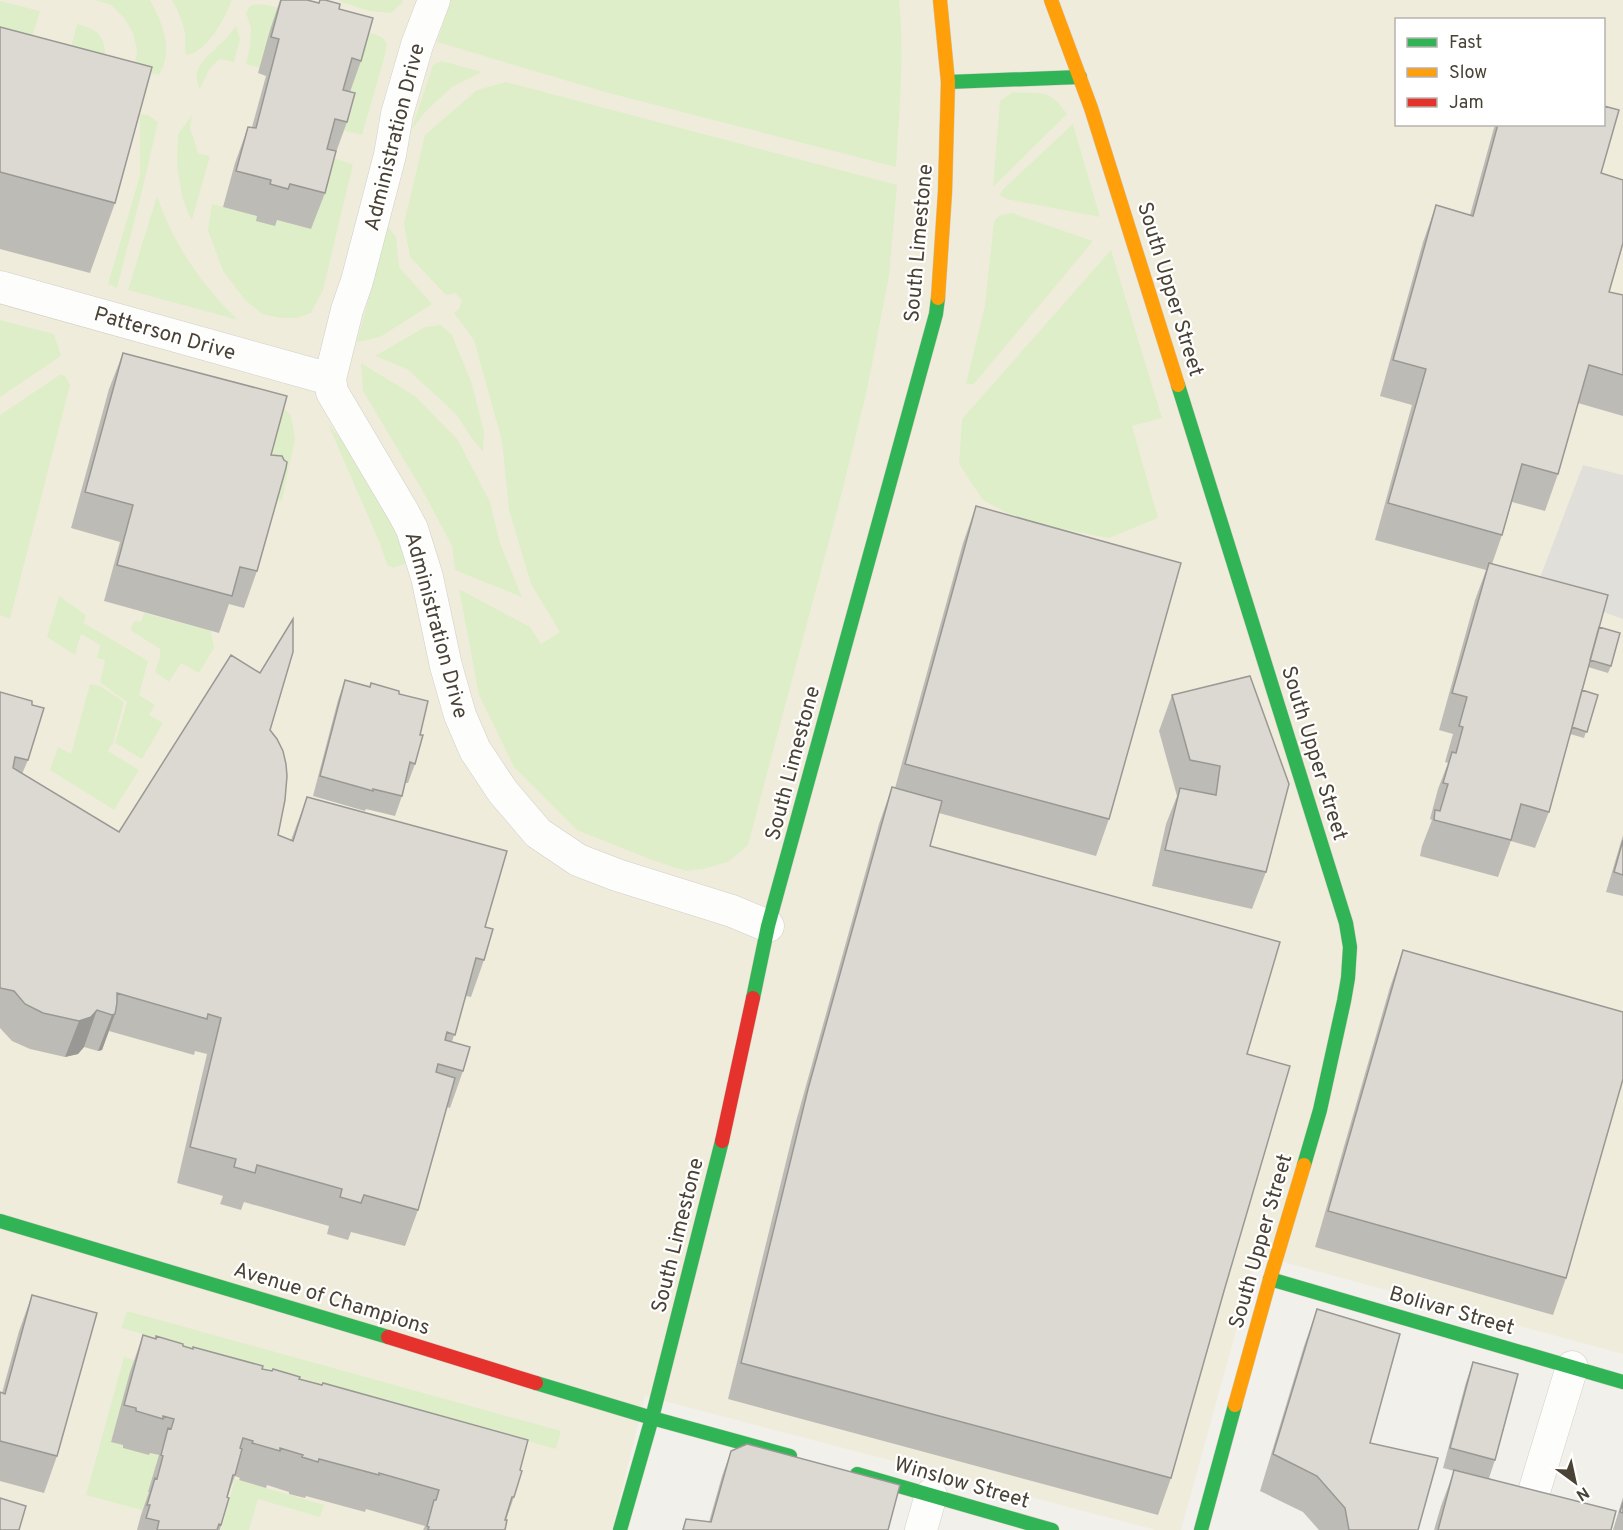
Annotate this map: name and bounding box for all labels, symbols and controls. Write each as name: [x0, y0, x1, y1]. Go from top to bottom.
legend: [1395, 18, 1605, 126]
text: Fast: [1449, 32, 1482, 55]
street label: Administration Drive: [359, 41, 432, 234]
text: Slow: [1449, 62, 1487, 85]
text: Jam: [1449, 92, 1484, 115]
street label: South Limestone: [899, 163, 940, 323]
street label: South Upper Street: [1130, 199, 1209, 380]
street label: Patterson Drive: [91, 301, 239, 368]
street label: Administration Drive: [398, 529, 473, 722]
street label: South Upper Street: [1274, 663, 1353, 844]
street label: South Limestone: [760, 683, 827, 844]
street label: South Upper Street: [1224, 1151, 1299, 1332]
street label: South Limestone: [646, 1155, 711, 1316]
street label: Avenue of Champions: [230, 1257, 433, 1342]
street label: Bolivar Street: [1386, 1281, 1517, 1342]
street label: Winslow Street: [891, 1451, 1032, 1516]
north arrow: [1545, 1452, 1605, 1512]
text: N: [1572, 1481, 1592, 1504]

